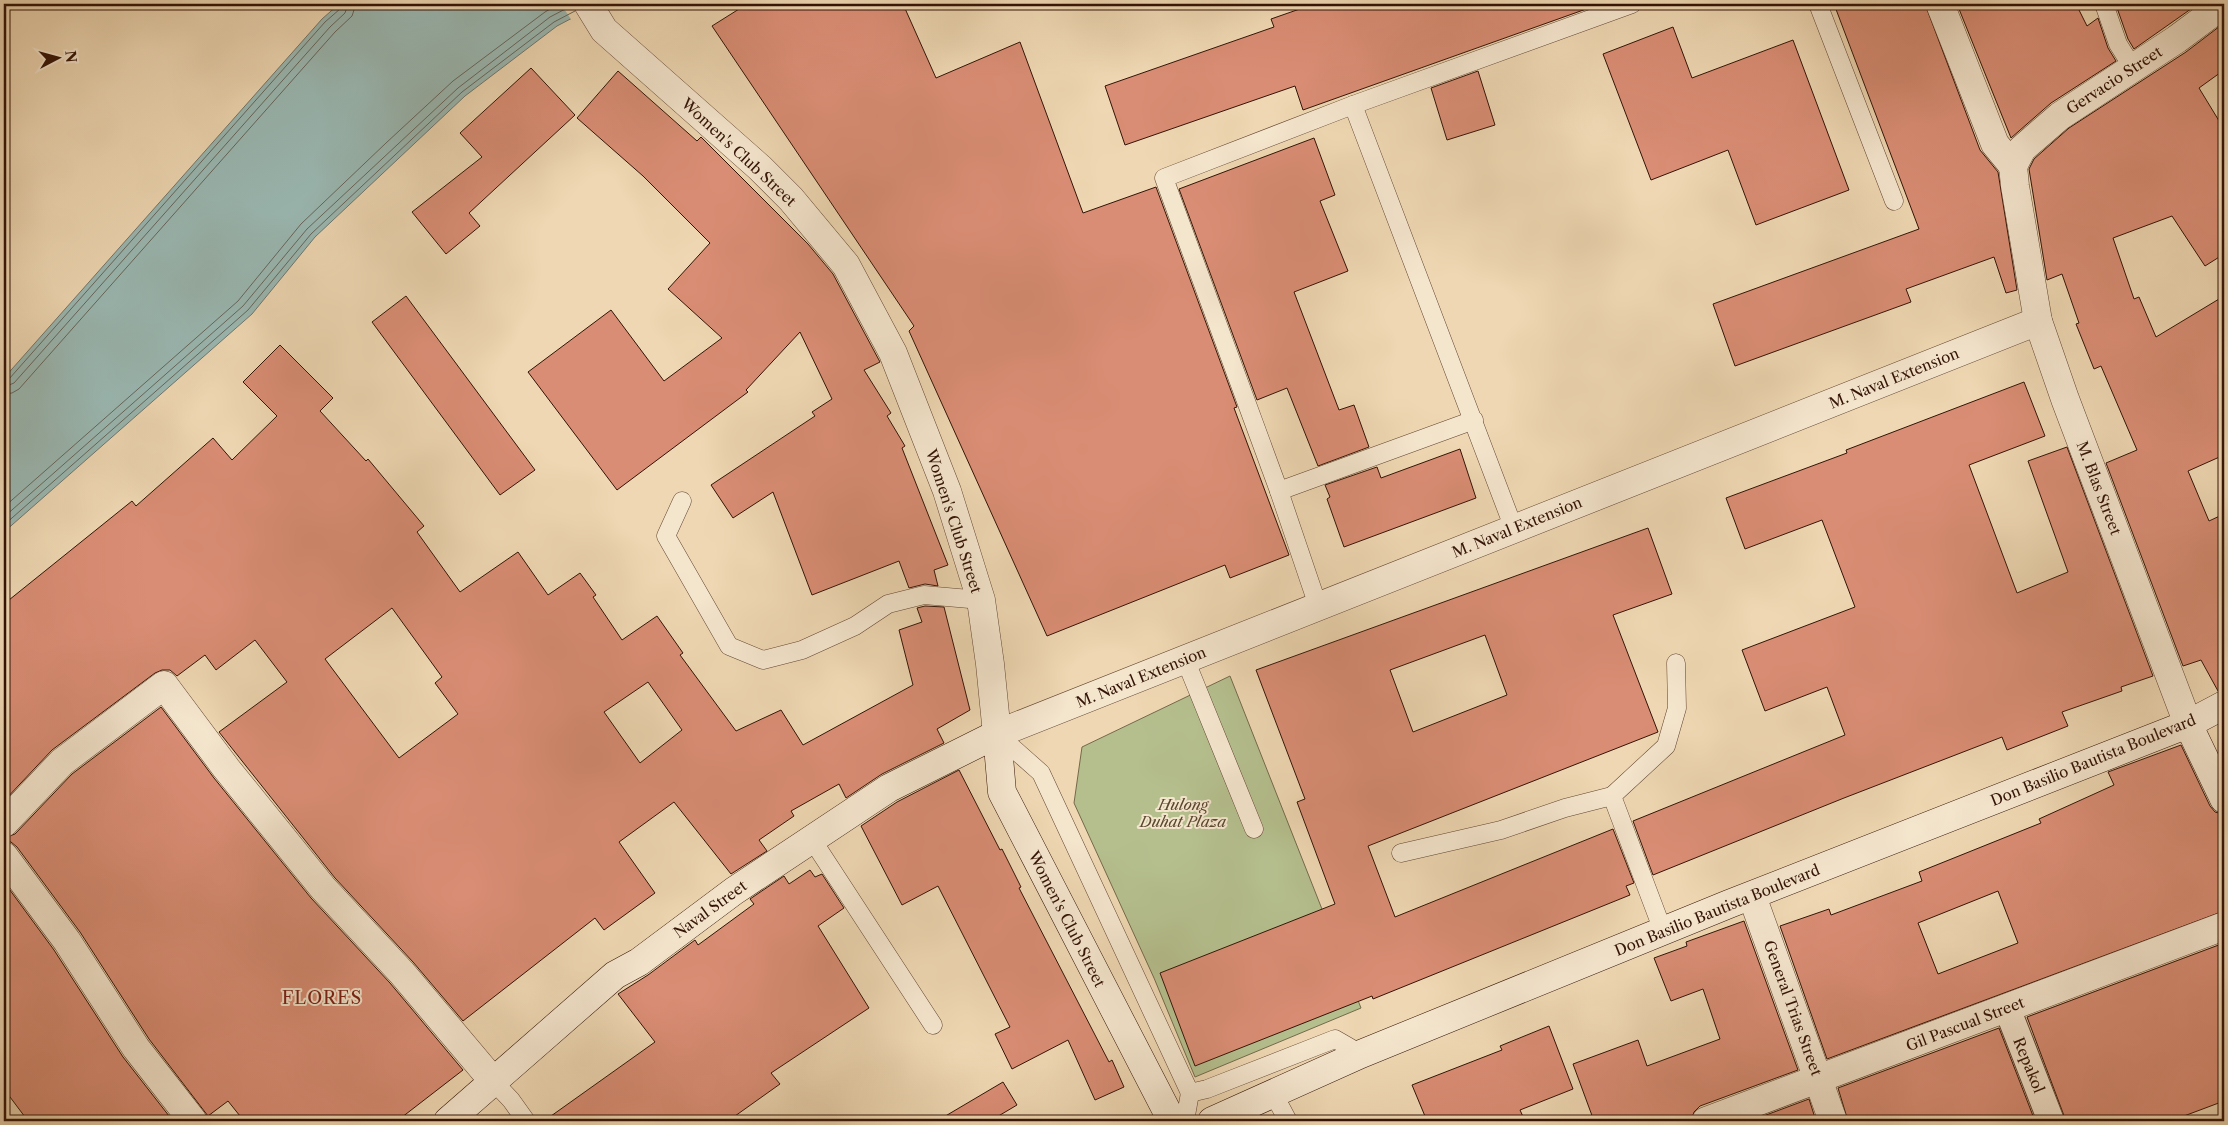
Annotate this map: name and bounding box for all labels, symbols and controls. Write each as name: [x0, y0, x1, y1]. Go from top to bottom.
north arrow: [32, 32, 82, 82]
street label: Gervacio Street: [2062, 42, 2166, 118]
text: N: [61, 50, 81, 64]
street label: Women's Club Street: [677, 93, 801, 211]
street label: M. Naval Extension: [1826, 343, 1962, 413]
street label: M. Blas Street: [2072, 438, 2126, 538]
street label: Women's Club Street: [921, 446, 986, 596]
street label: M. Naval Extension: [1449, 492, 1585, 562]
street label: M. Naval Extension: [1073, 642, 1209, 712]
street label: Don Basilio Bautista Boulevard: [1988, 710, 2198, 810]
park label: Hulong Duhat Plaza: [1139, 795, 1226, 831]
street label: Women's Club Street: [1024, 847, 1110, 991]
street label: Don Basilio Bautista Boulevard: [1612, 860, 1822, 960]
street label: Naval Street: [670, 876, 751, 942]
street label: General Trias Street: [1760, 938, 1827, 1079]
district label: FLORES: [282, 987, 362, 1009]
street label: Gil Pascual Street: [1903, 992, 2028, 1055]
street label: Repakol: [2009, 1034, 2049, 1096]

